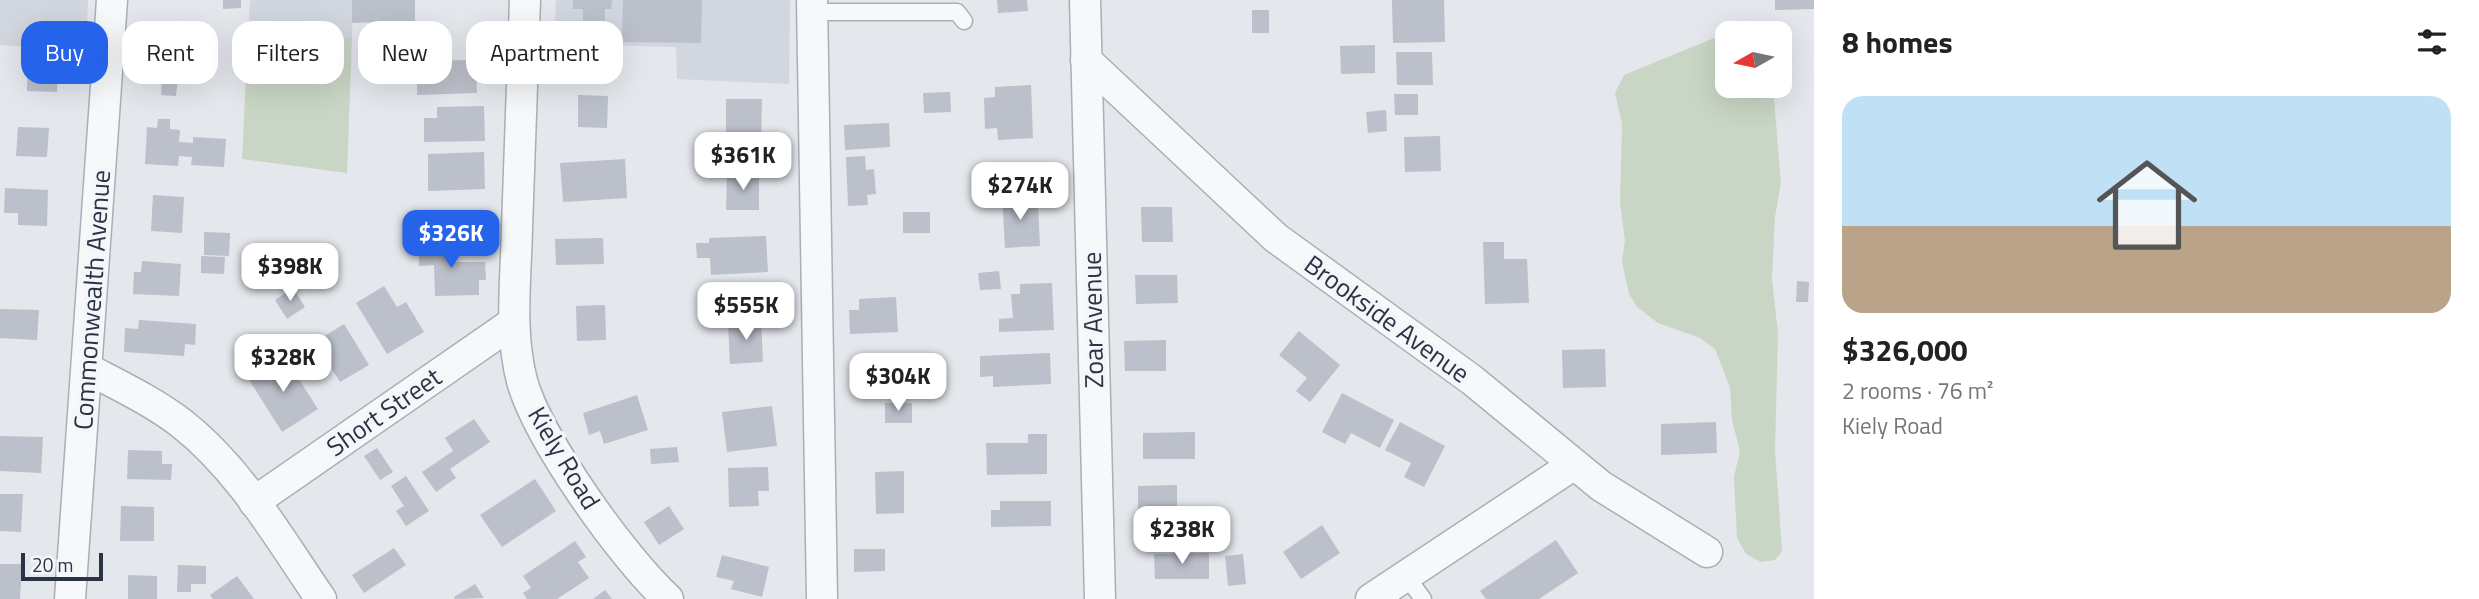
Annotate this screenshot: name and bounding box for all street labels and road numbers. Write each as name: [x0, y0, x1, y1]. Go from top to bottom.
street label: Commonwealth Avenue: [63, 169, 120, 431]
street label: Brookside Avenue: [1296, 245, 1478, 392]
street label: Zoar Avenue: [1072, 251, 1113, 389]
street label: Short Street: [318, 358, 449, 466]
street label: Kiely Road: [518, 399, 611, 517]

